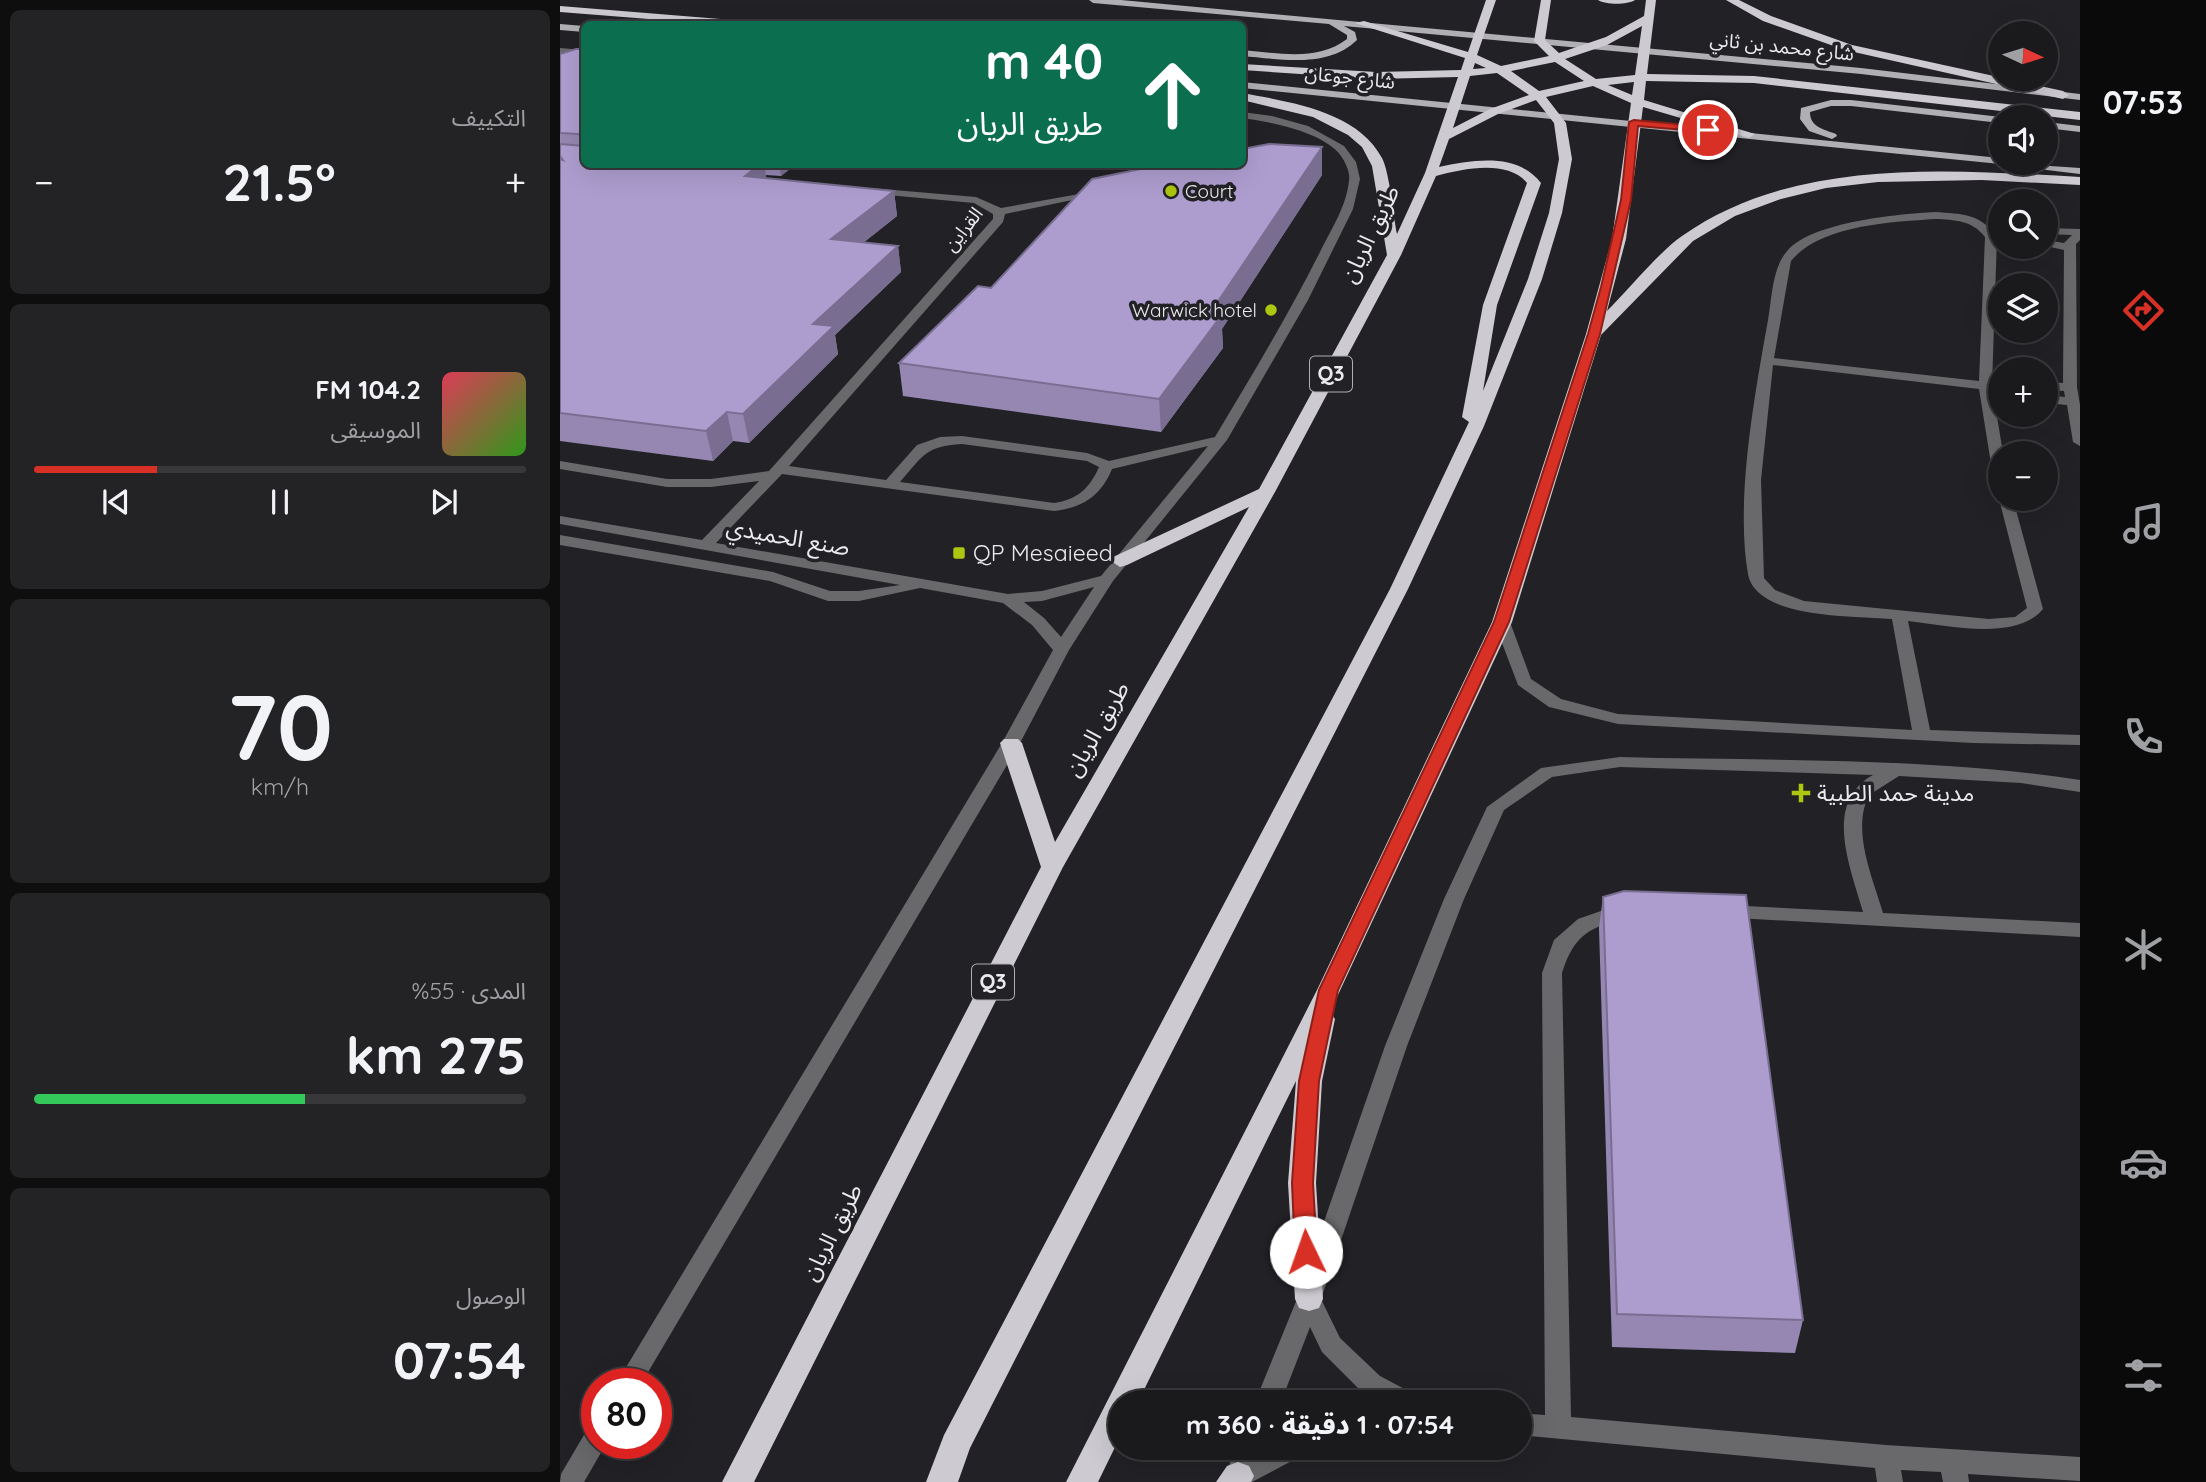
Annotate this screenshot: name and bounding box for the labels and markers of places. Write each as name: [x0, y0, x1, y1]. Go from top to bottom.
pin: [1678, 100, 1738, 160]
place label: Court: [1185, 179, 1233, 203]
marker: Court: [1163, 183, 1179, 199]
place label: Warwick hotel: [1132, 298, 1257, 322]
marker: Warwick hotel: [1263, 302, 1279, 318]
place label: QP Mesaieed: [973, 538, 1113, 567]
marker: QP Mesaieed: [951, 545, 967, 561]
place label: مدينة حمد الطبية: [1817, 778, 1974, 807]
marker: مدينة حمد الطبية: [1791, 783, 1811, 803]

